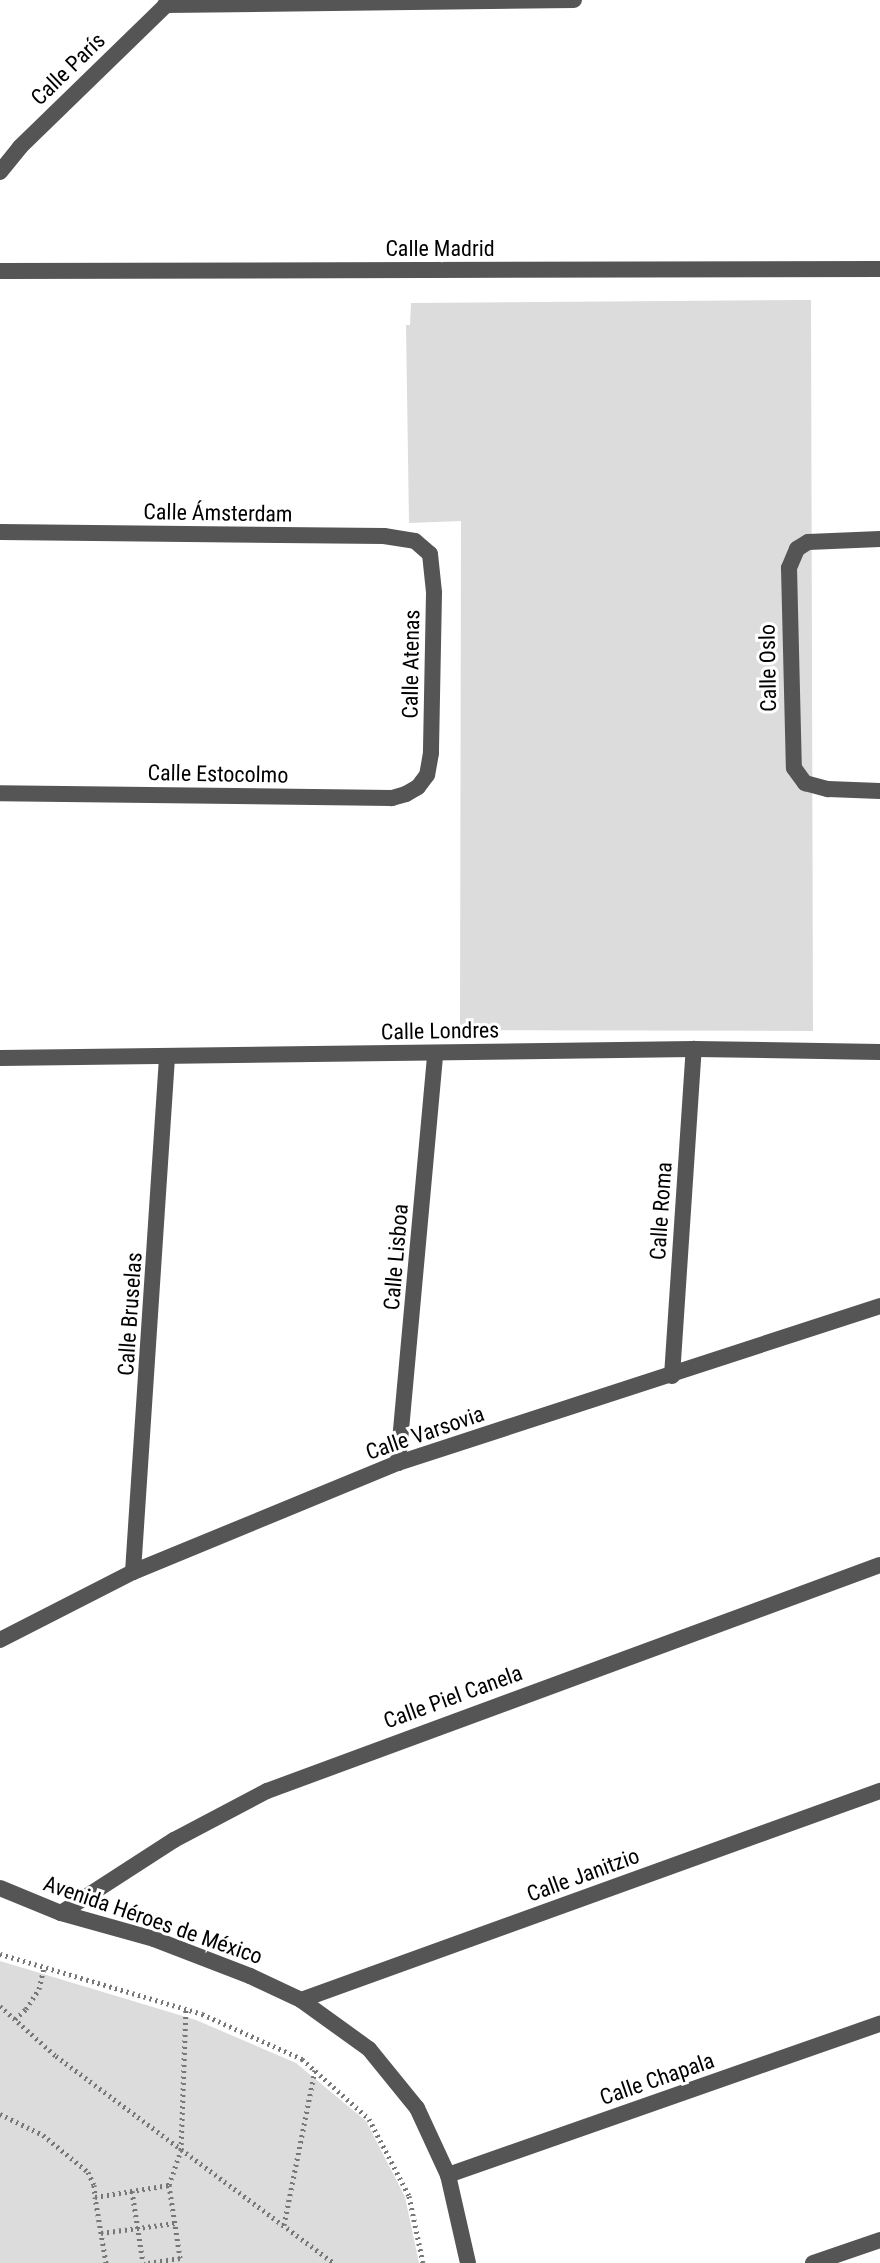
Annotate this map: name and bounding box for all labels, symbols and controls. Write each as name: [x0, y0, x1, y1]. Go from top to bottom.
street label: Calle París: [25, 27, 111, 111]
street label: Calle Madrid: [385, 236, 495, 262]
street label: Calle Ámsterdam: [143, 499, 293, 527]
street label: Calle Atenas: [397, 609, 425, 719]
street label: Calle Oslo: [754, 624, 782, 712]
street label: Calle Estocolmo: [147, 760, 289, 788]
street label: Calle Londres: [381, 1017, 499, 1045]
street label: Calle Roma: [644, 1161, 678, 1261]
street label: Calle Lisboa: [378, 1203, 414, 1311]
street label: Calle Bruselas: [113, 1251, 147, 1377]
street label: Calle Varsovia: [362, 1400, 488, 1466]
street label: Calle Piel Canela: [380, 1660, 526, 1734]
street label: Calle Janitzio: [523, 1842, 643, 1908]
street label: Avenida Héroes de México: [40, 1870, 266, 1970]
street label: Calle Chapala: [596, 2047, 718, 2111]

